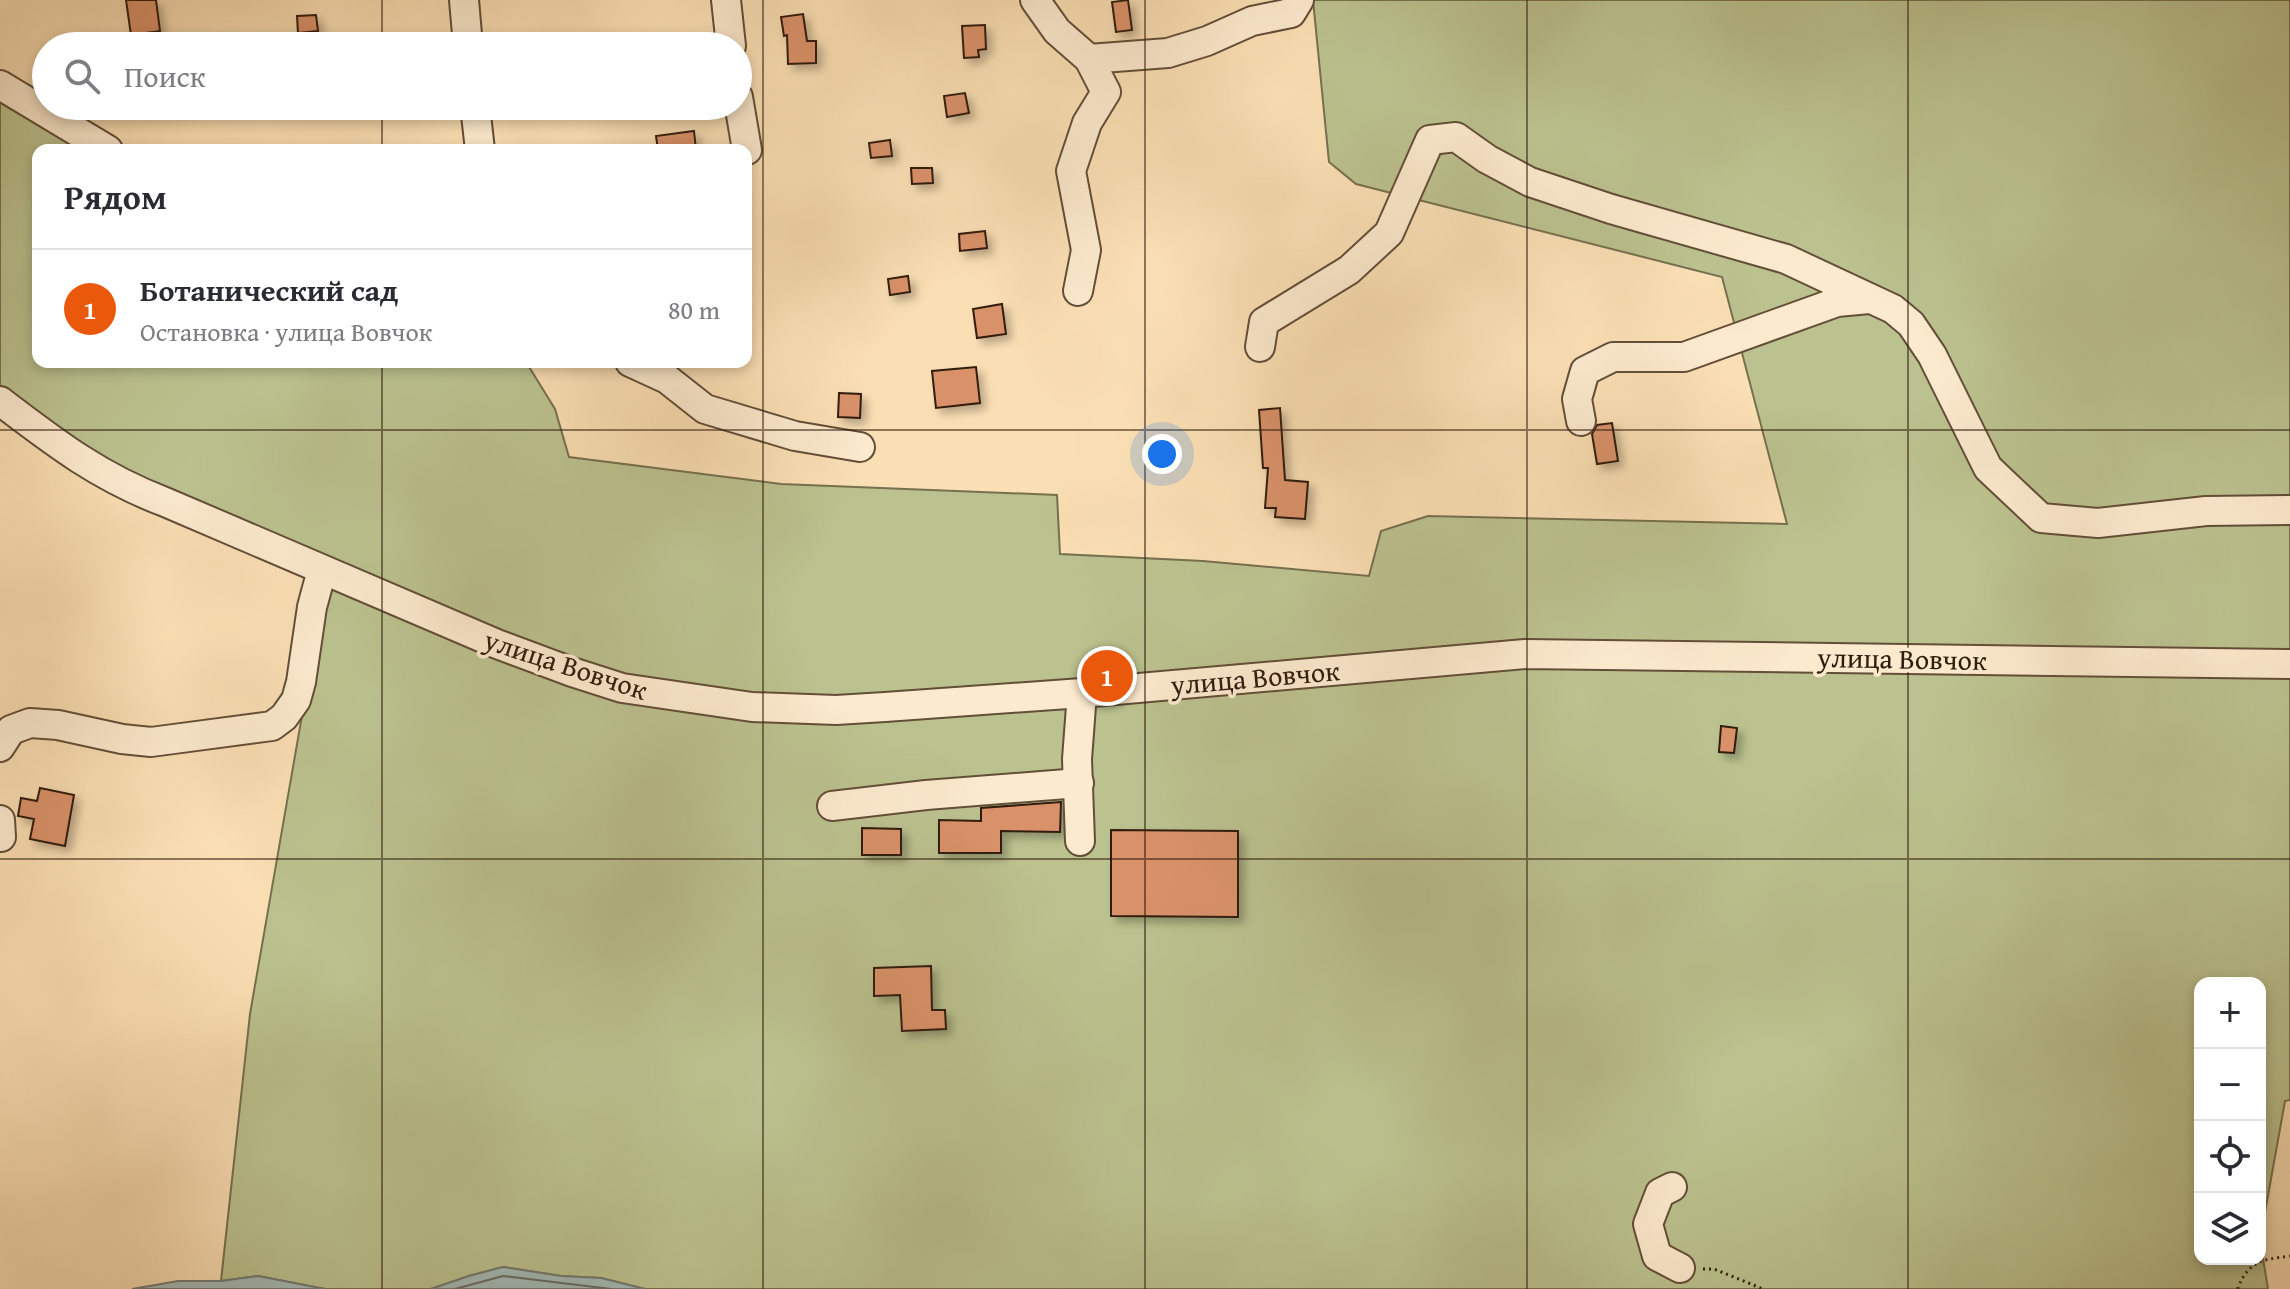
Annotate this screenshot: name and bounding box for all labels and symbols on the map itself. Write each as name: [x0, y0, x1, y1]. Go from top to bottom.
your location: [1142, 434, 1182, 474]
street label: улица Вовчок: [478, 618, 653, 710]
street label: улица Вовчок: [1816, 636, 1987, 680]
pin: 1: [1081, 646, 1133, 706]
street label: улица Вовчок: [1168, 649, 1342, 705]

